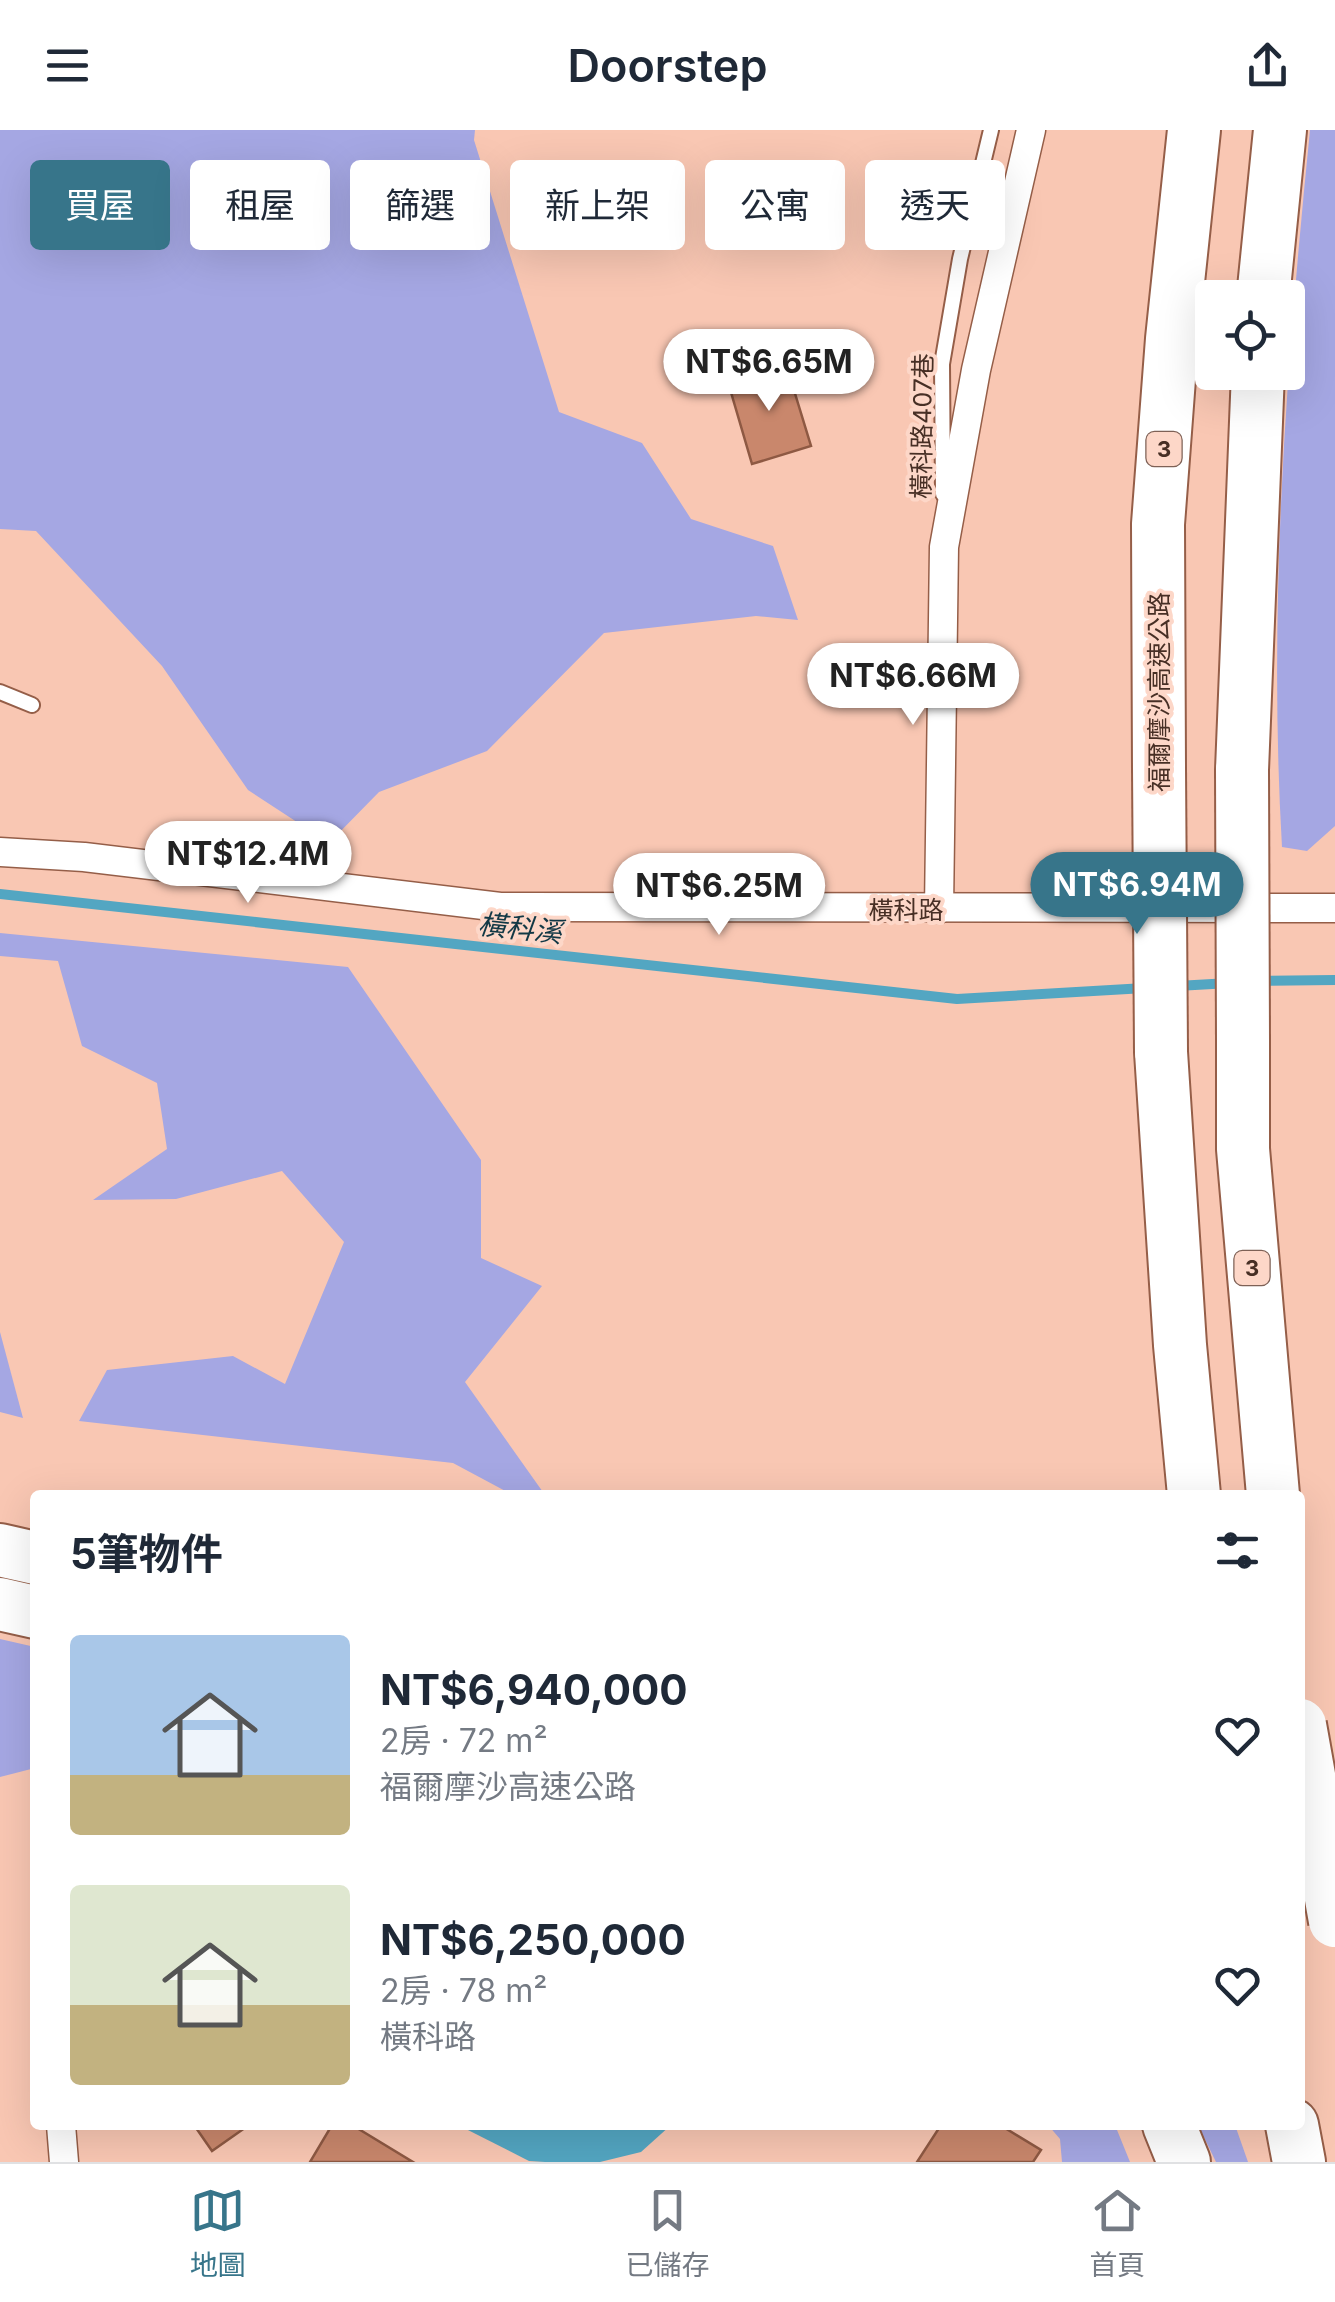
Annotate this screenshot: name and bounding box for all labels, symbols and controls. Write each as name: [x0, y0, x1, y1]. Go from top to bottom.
icon: menu: [40, 38, 95, 93]
text: Doorstep: [567, 38, 768, 93]
icon: share: [1240, 38, 1295, 93]
chip: 買屋: [30, 160, 170, 250]
chip: 租屋: [190, 160, 330, 250]
chip: 篩選: [350, 160, 490, 250]
chip: 新上架: [510, 160, 685, 250]
chip: 公寓: [705, 160, 845, 250]
chip: 透天: [865, 160, 1005, 250]
map controls: [1195, 280, 1305, 390]
button: locate: [1195, 280, 1305, 390]
pin: NT$6.65M: [666, 329, 872, 414]
text: NT$6.65M: [685, 342, 853, 381]
street label: 橫科路407巷: [906, 353, 938, 499]
road number: 3: [1146, 432, 1182, 466]
street label: 福爾摩沙高速公路: [1144, 592, 1174, 792]
pin: NT$6.66M: [810, 643, 1016, 728]
text: NT$6.66M: [829, 656, 997, 695]
pin: NT$12.4M: [145, 821, 351, 906]
text: NT$12.4M: [167, 834, 329, 873]
pin: NT$6.94M: [1034, 852, 1240, 937]
pin: NT$6.25M: [616, 853, 822, 938]
text: NT$6.94M: [1052, 865, 1222, 904]
text: NT$6.25M: [635, 866, 803, 905]
street label: 橫科路: [868, 895, 944, 925]
water label: 橫科溪: [476, 907, 568, 950]
road number: 3: [1234, 1251, 1270, 1285]
icon: filters: [1210, 1523, 1265, 1578]
text: 5筆物件: [70, 1528, 223, 1579]
text: NT$6,940,000: [380, 1664, 688, 1715]
icon: home: [150, 1675, 270, 1795]
icon: heart: [1210, 1708, 1265, 1763]
text: 2房 · 72 m²: [380, 1721, 548, 1760]
text: 福爾摩沙高速公路: [380, 1767, 636, 1806]
text: NT$6,250,000: [380, 1914, 686, 1965]
icon: home: [150, 1925, 270, 2045]
icon: heart: [1210, 1958, 1265, 2013]
text: 2房 · 78 m²: [380, 1971, 547, 2010]
text: 橫科路: [380, 2017, 476, 2056]
tab: 地圖: [190, 2183, 246, 2283]
tab: 已儲存: [625, 2183, 709, 2283]
tab: 首頁: [1089, 2183, 1145, 2283]

